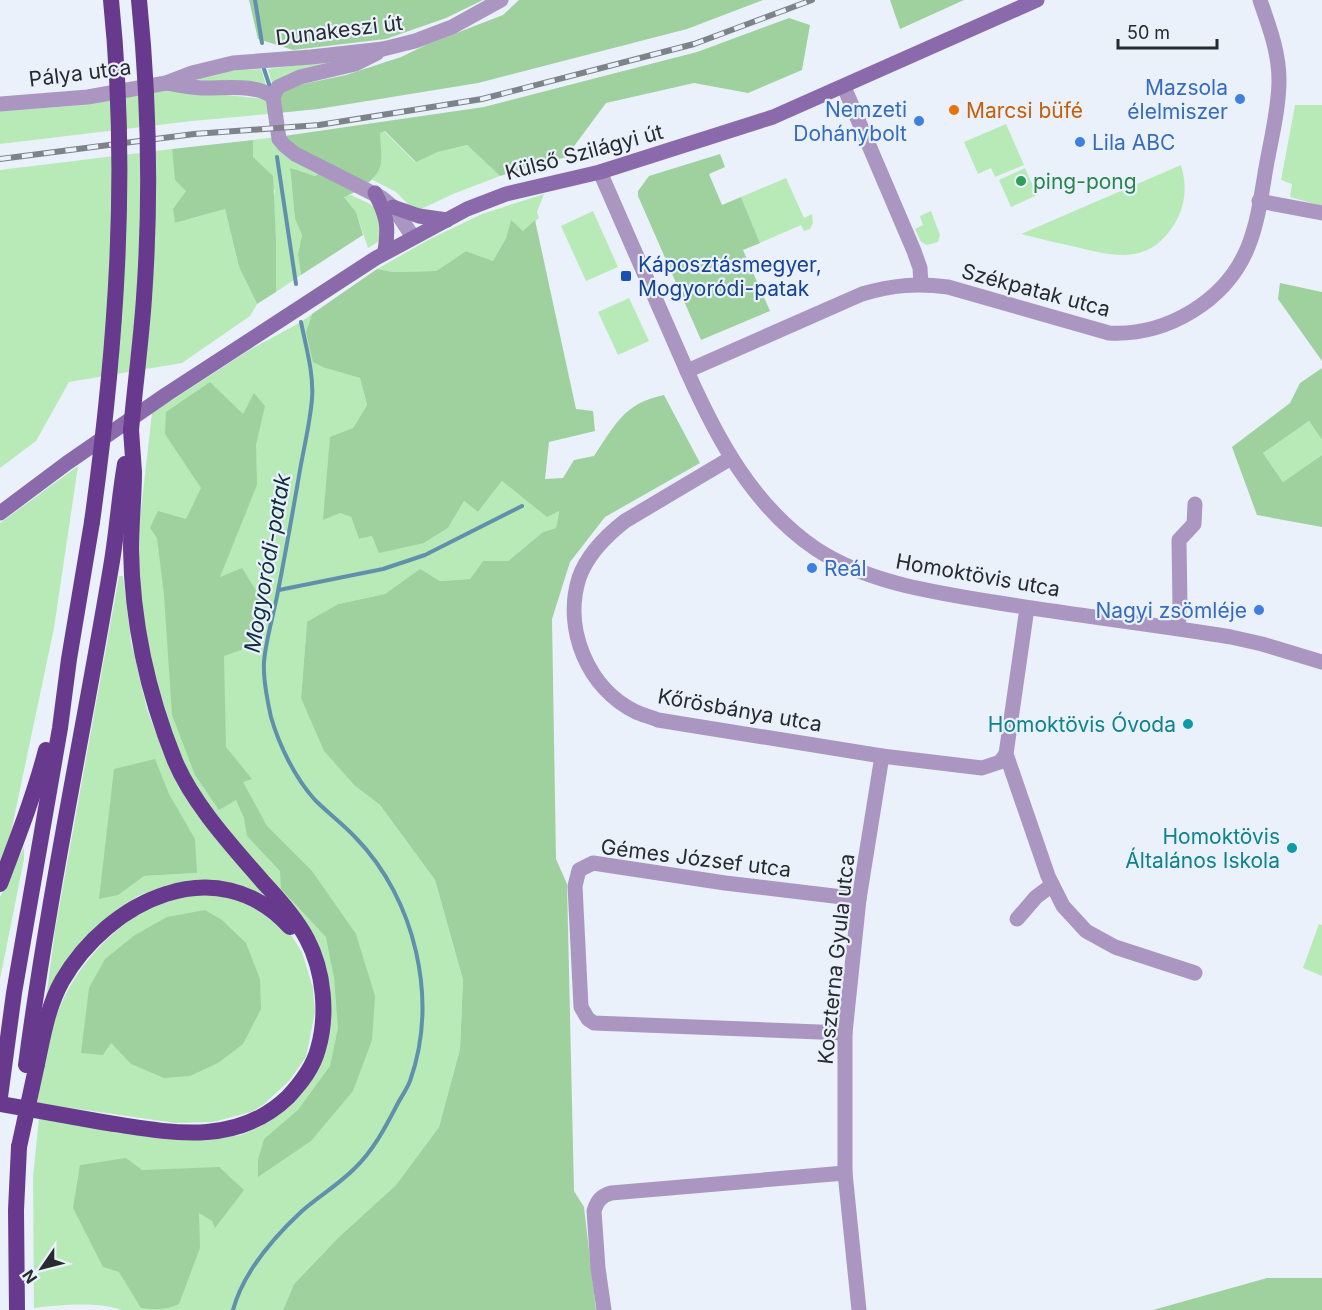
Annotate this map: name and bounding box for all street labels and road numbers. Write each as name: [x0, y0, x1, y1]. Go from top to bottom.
street label: Dunakeszi út: [274, 10, 404, 50]
street label: Pálya utca: [27, 54, 133, 92]
street label: Külső Szilágyi út: [502, 119, 666, 185]
street label: Székpatak utca: [959, 258, 1113, 322]
street label: Homoktövis utca: [894, 548, 1062, 602]
street label: Kőrösbánya utca: [656, 683, 824, 737]
street label: Gémes József utca: [599, 834, 793, 882]
street label: Koszterna Gyula utca: [813, 852, 859, 1066]

